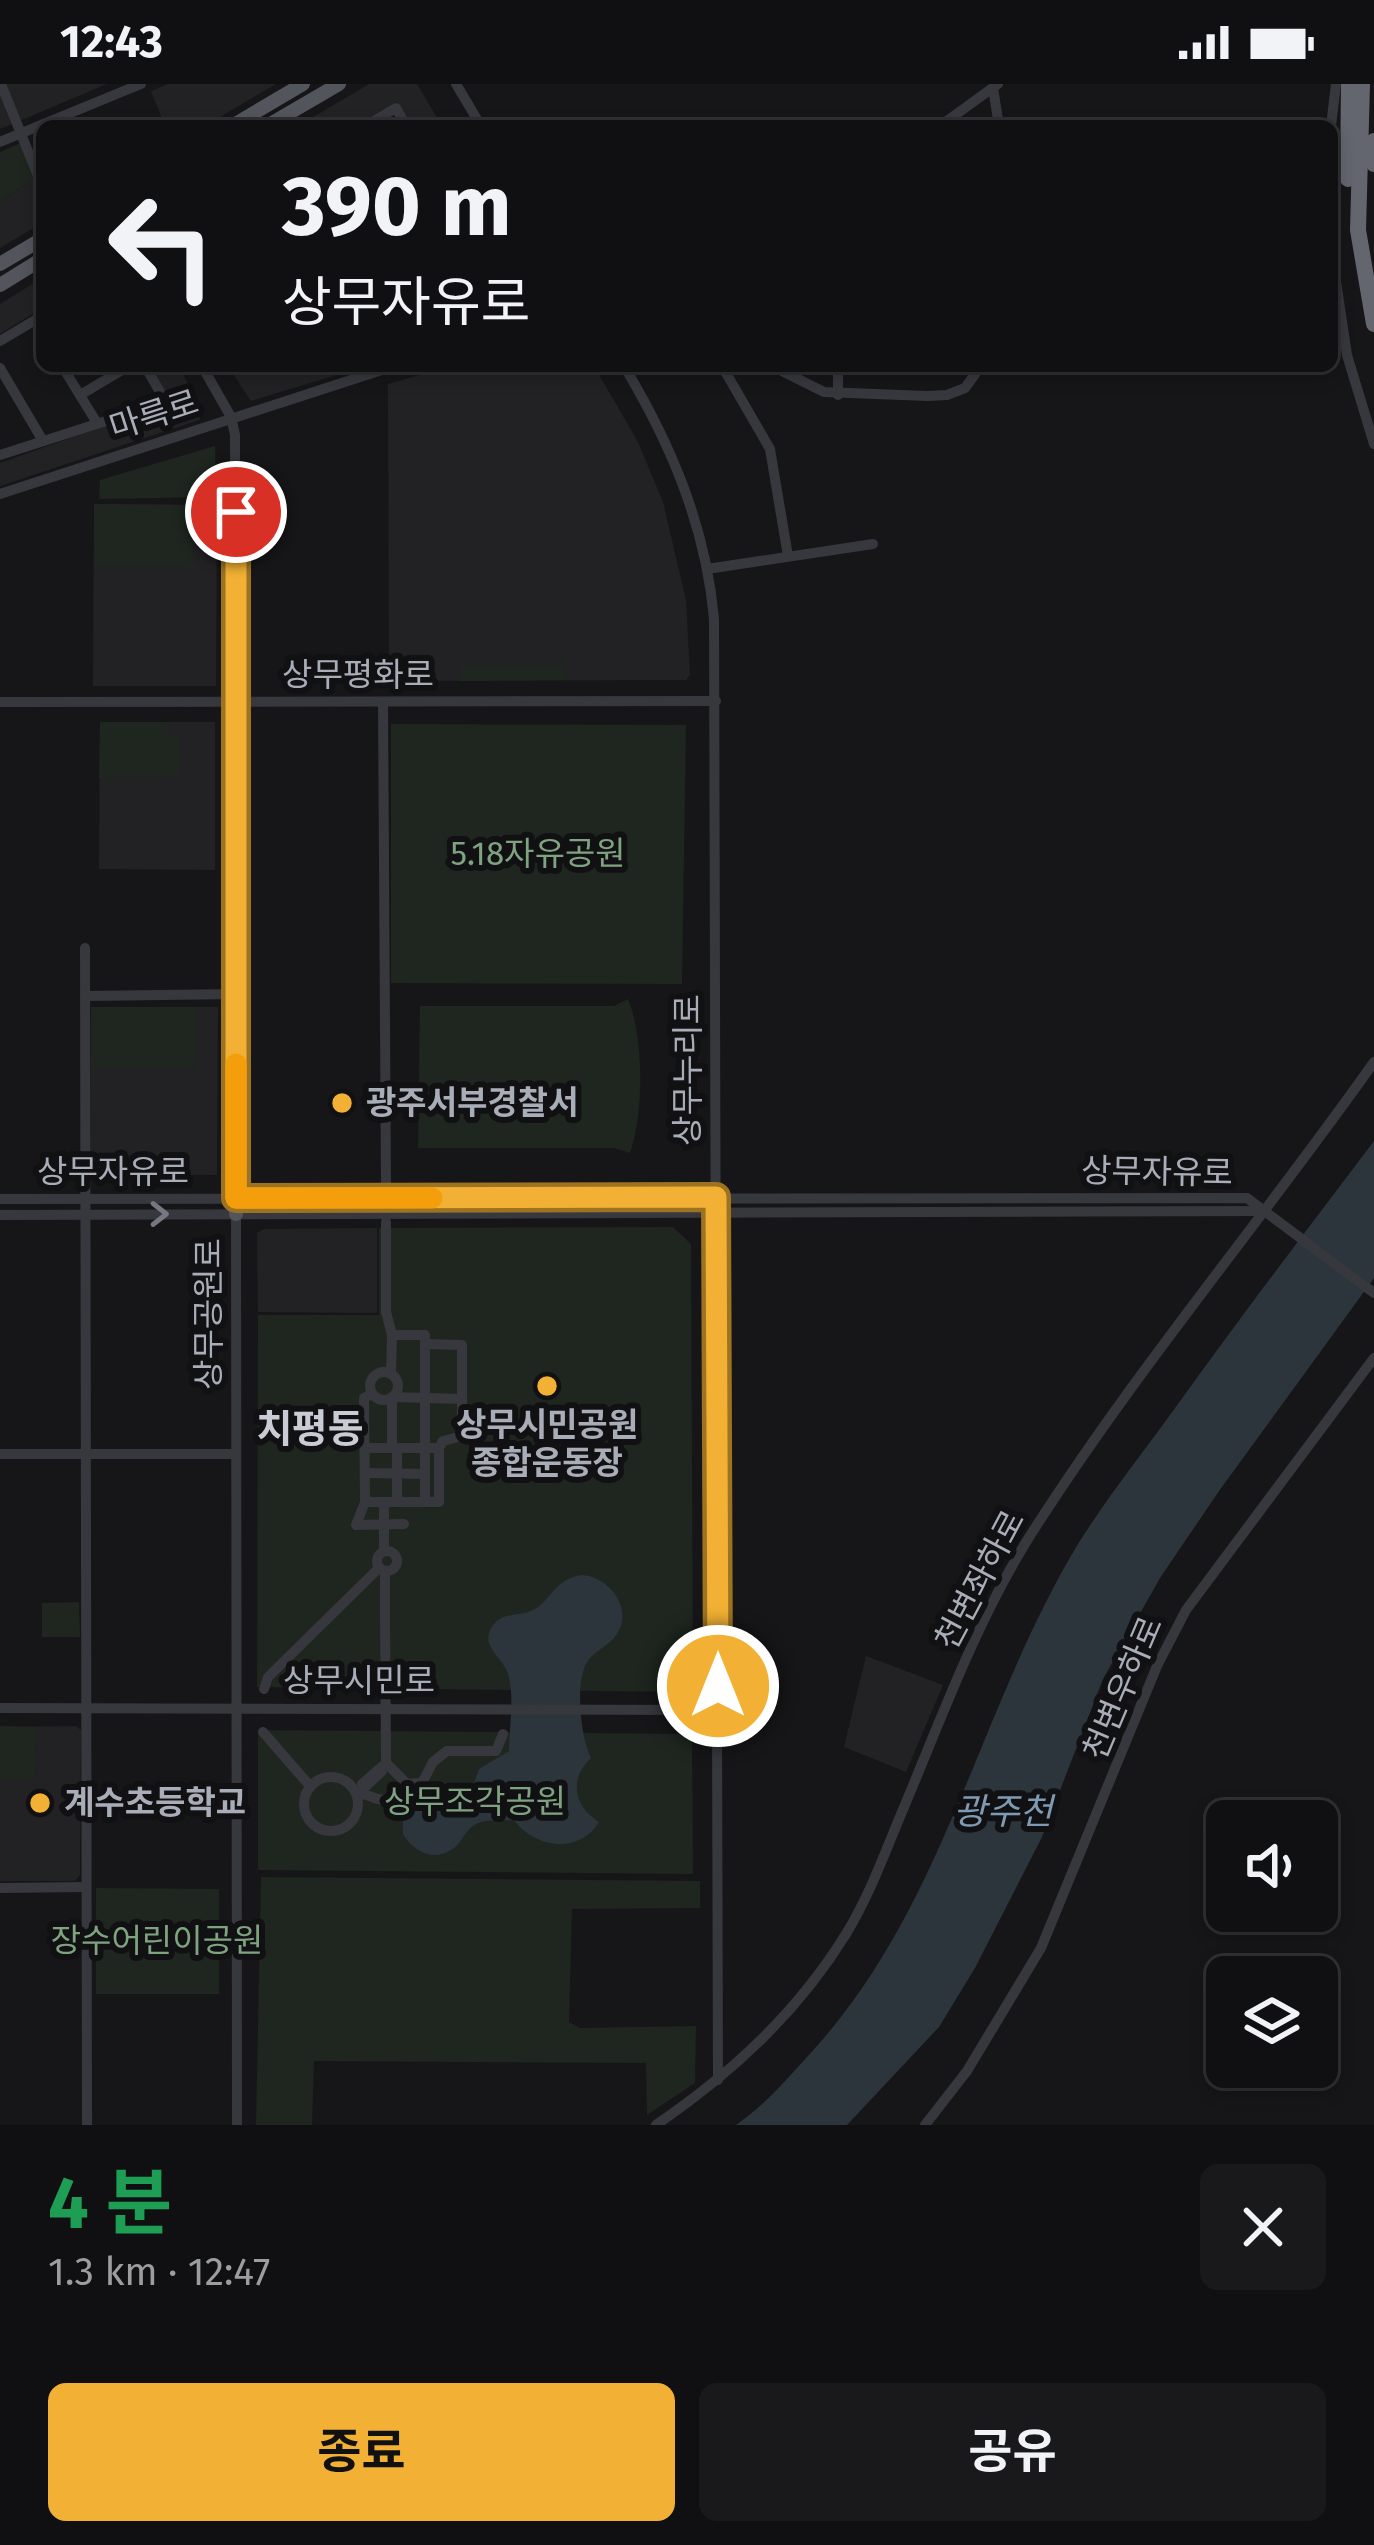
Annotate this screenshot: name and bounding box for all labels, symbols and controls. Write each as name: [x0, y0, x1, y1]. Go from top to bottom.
text: 12:43: [60, 15, 163, 69]
text: 390 m: [282, 156, 512, 257]
icon: left: [84, 168, 240, 324]
text: 상무자유로: [282, 271, 530, 335]
street label: 마륵로: [105, 382, 203, 448]
pin: [185, 461, 287, 563]
icon: arrive: [203, 479, 269, 545]
street label: 상무평화로: [282, 655, 434, 695]
park label: 5.18자유공원: [450, 834, 626, 874]
street label: 상무누리로: [668, 994, 708, 1146]
place label: 광주서부경찰서: [366, 1083, 579, 1123]
marker: 광주서부경찰서: [329, 1090, 355, 1116]
street label: 상무자유로: [1081, 1151, 1233, 1193]
street label: 상무자유로: [37, 1152, 189, 1192]
one-way arrow: [151, 1201, 169, 1227]
street label: 상무공원로: [189, 1238, 229, 1390]
marker: 상무시민공원 종합운동장: [534, 1373, 560, 1399]
place label: 상무시민공원 종합운동장: [456, 1405, 638, 1483]
district label: 치평동: [256, 1406, 364, 1452]
street label: 천변좌하로: [927, 1504, 1033, 1656]
street label: 천변우하로: [1075, 1610, 1171, 1766]
position arrow: [655, 1623, 781, 1749]
street label: 상무시민로: [283, 1661, 435, 1701]
park label: 상무조각공원: [384, 1782, 566, 1822]
place label: 계수초등학교: [64, 1783, 246, 1823]
marker: 계수초등학교: [27, 1790, 53, 1816]
water label: 광주천: [953, 1790, 1057, 1834]
map controls: [1206, 1800, 1338, 2088]
button: sound: [1206, 1800, 1338, 1932]
park label: 장수어린이공원: [51, 1921, 263, 1961]
button: layers: [1206, 1956, 1338, 2088]
text: 4 분: [48, 2161, 172, 2247]
button: close: [1200, 2164, 1326, 2290]
text: 1.3 km · 12:47: [48, 2249, 270, 2295]
button: 종료: [48, 2383, 675, 2521]
button: 공유: [699, 2383, 1326, 2521]

